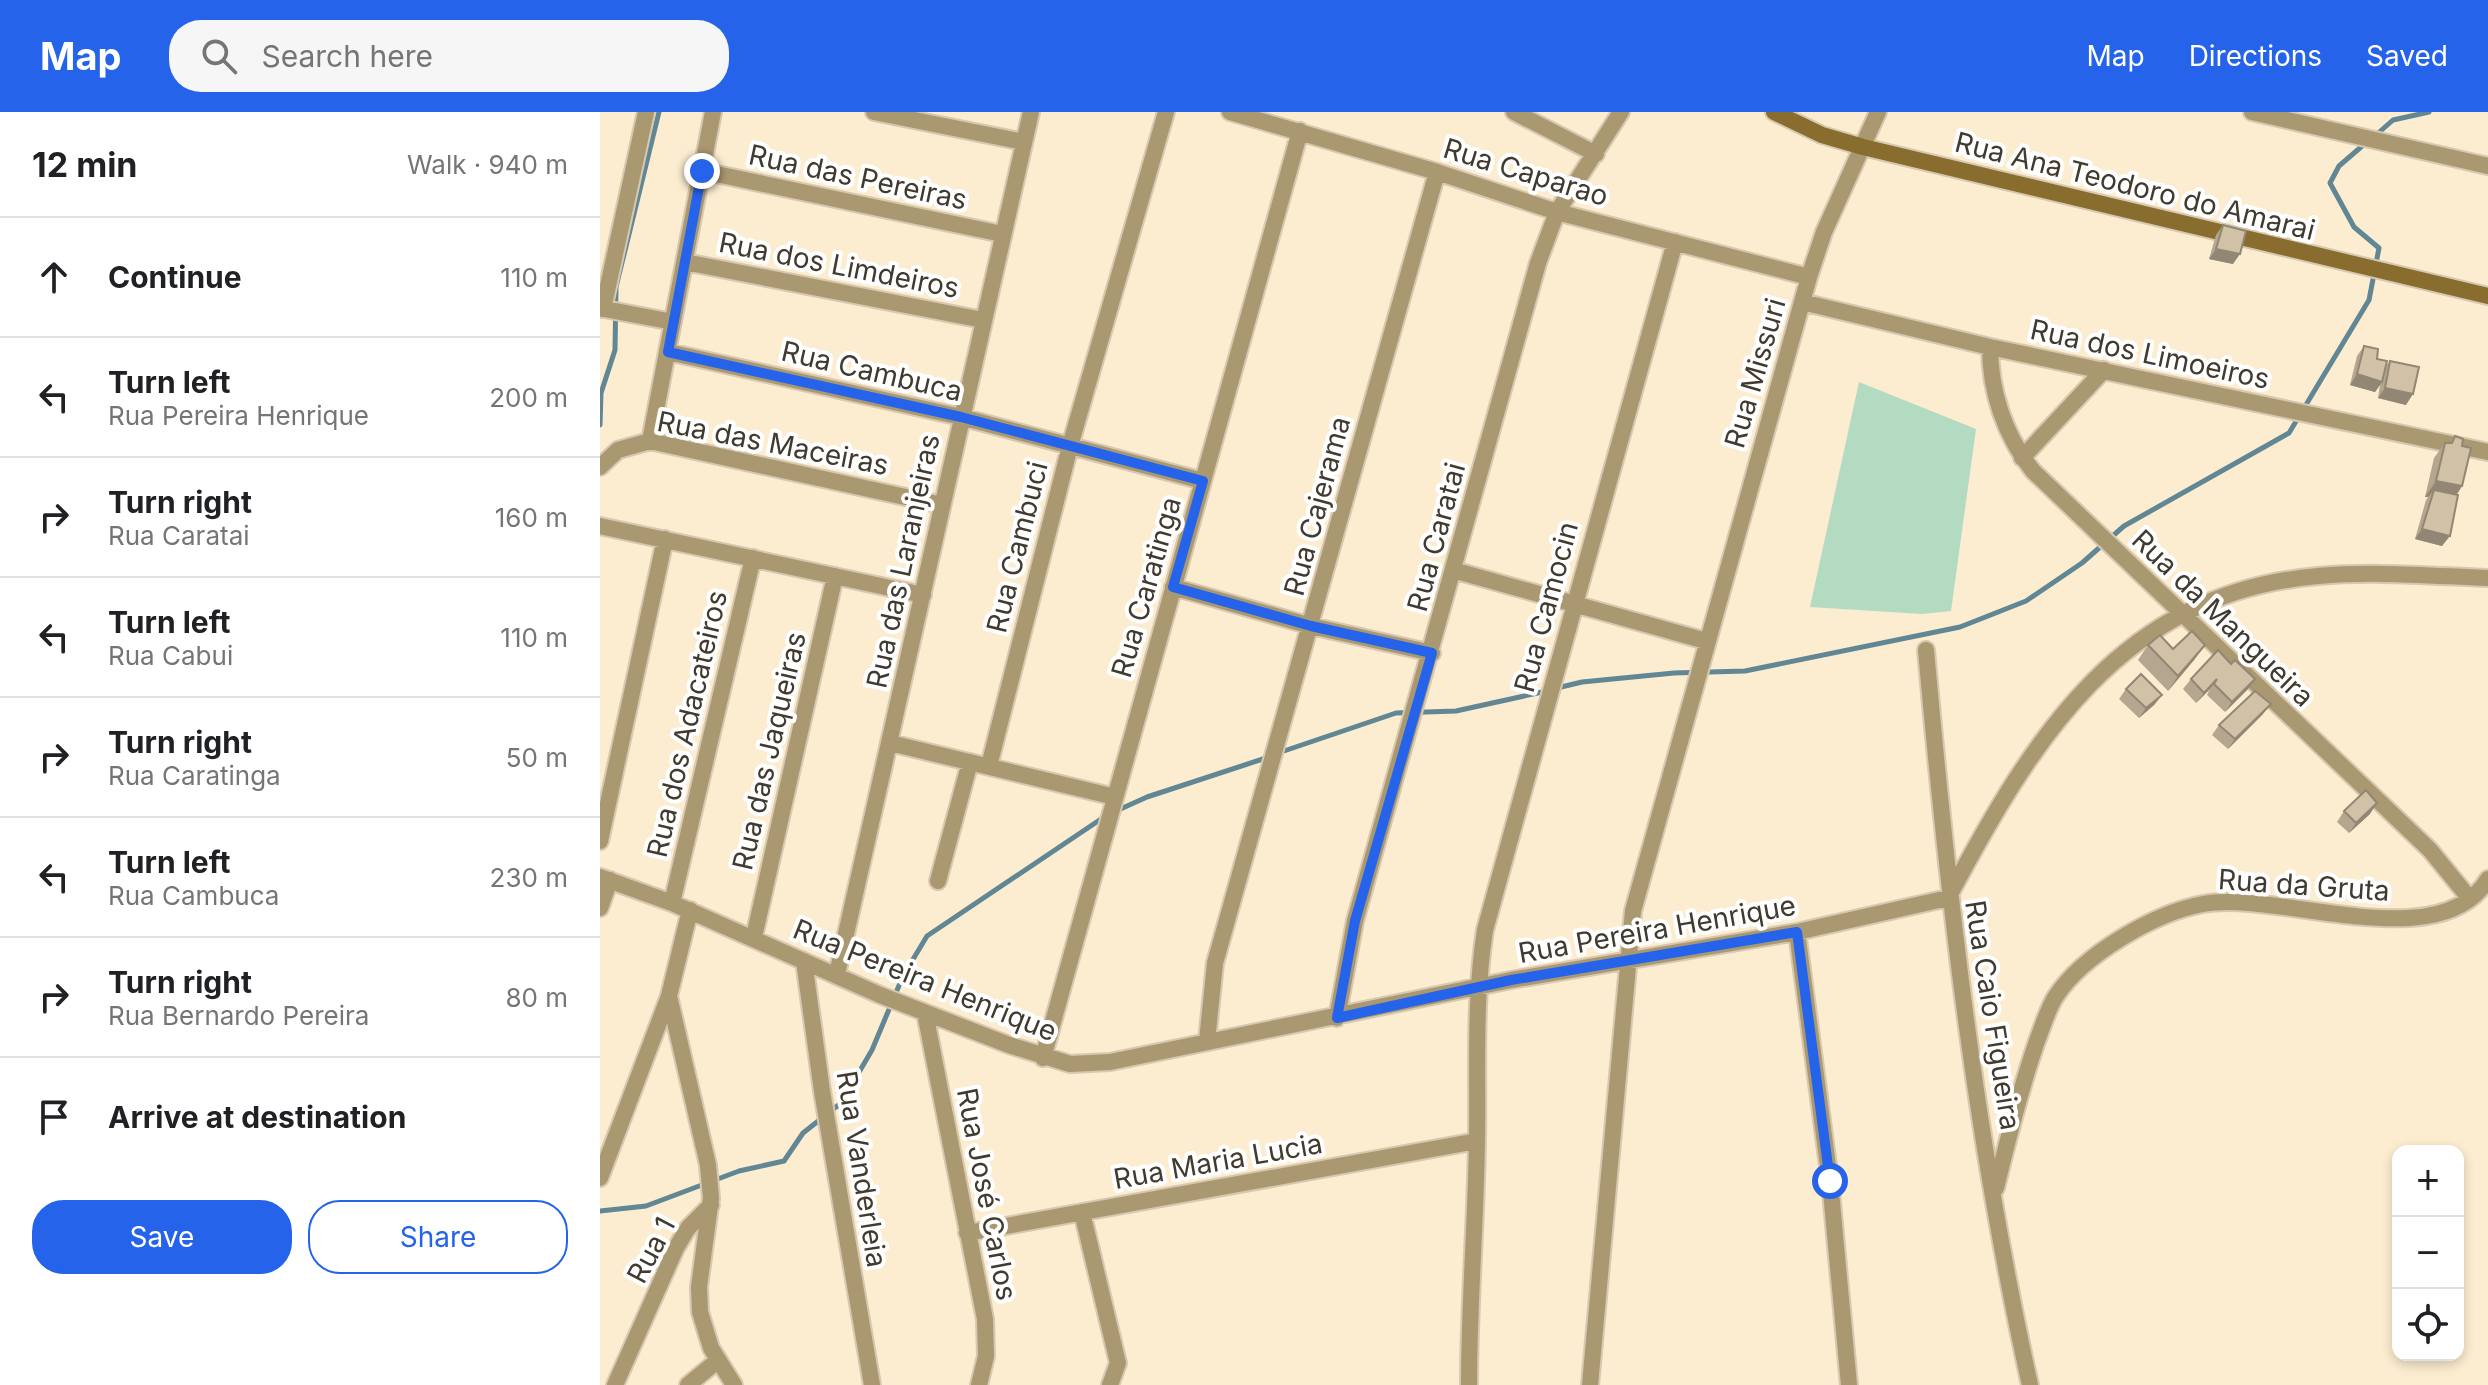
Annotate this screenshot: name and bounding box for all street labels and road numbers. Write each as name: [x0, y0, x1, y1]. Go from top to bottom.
street label: Rua Ana Teodoro do Amarai: [1952, 125, 2318, 247]
street label: Rua Caparao: [1439, 131, 1613, 213]
street label: Rua das Pereiras: [746, 137, 970, 217]
street label: Rua dos Limdeiros: [716, 225, 962, 305]
street label: Rua Missuri: [1717, 294, 1793, 452]
street label: Rua dos Limoeiros: [2027, 312, 2273, 396]
street label: Rua Cambuca: [778, 334, 966, 408]
street label: Rua das Maceiras: [654, 404, 892, 482]
street label: Rua Cajerama: [1277, 413, 1357, 599]
street label: Rua das Laranjeiras: [859, 431, 947, 691]
street label: Rua Cambuci: [979, 458, 1055, 636]
street label: Rua Caratai: [1400, 459, 1472, 615]
street label: Rua Caratinga: [1104, 493, 1188, 681]
street label: Rua Camocin: [1507, 518, 1585, 696]
street label: Rua da Mangueira: [2125, 523, 2321, 713]
street label: Rua dos Adacateiros: [640, 587, 734, 861]
street label: Rua das Jaqueiras: [725, 629, 813, 873]
street label: Rua da Gruta: [2217, 862, 2391, 908]
street label: Rua Pereira Henrique: [1516, 888, 1798, 970]
street label: Rua Caio Figueira: [1958, 898, 2028, 1132]
street label: Rua Pereira Henrique: [788, 912, 1062, 1048]
street label: Rua Vanderleia: [830, 1068, 894, 1270]
street label: Rua José Carlos: [950, 1085, 1024, 1303]
street label: Rua Maria Lucia: [1111, 1126, 1325, 1196]
street label: Rua 1: [620, 1211, 682, 1289]

